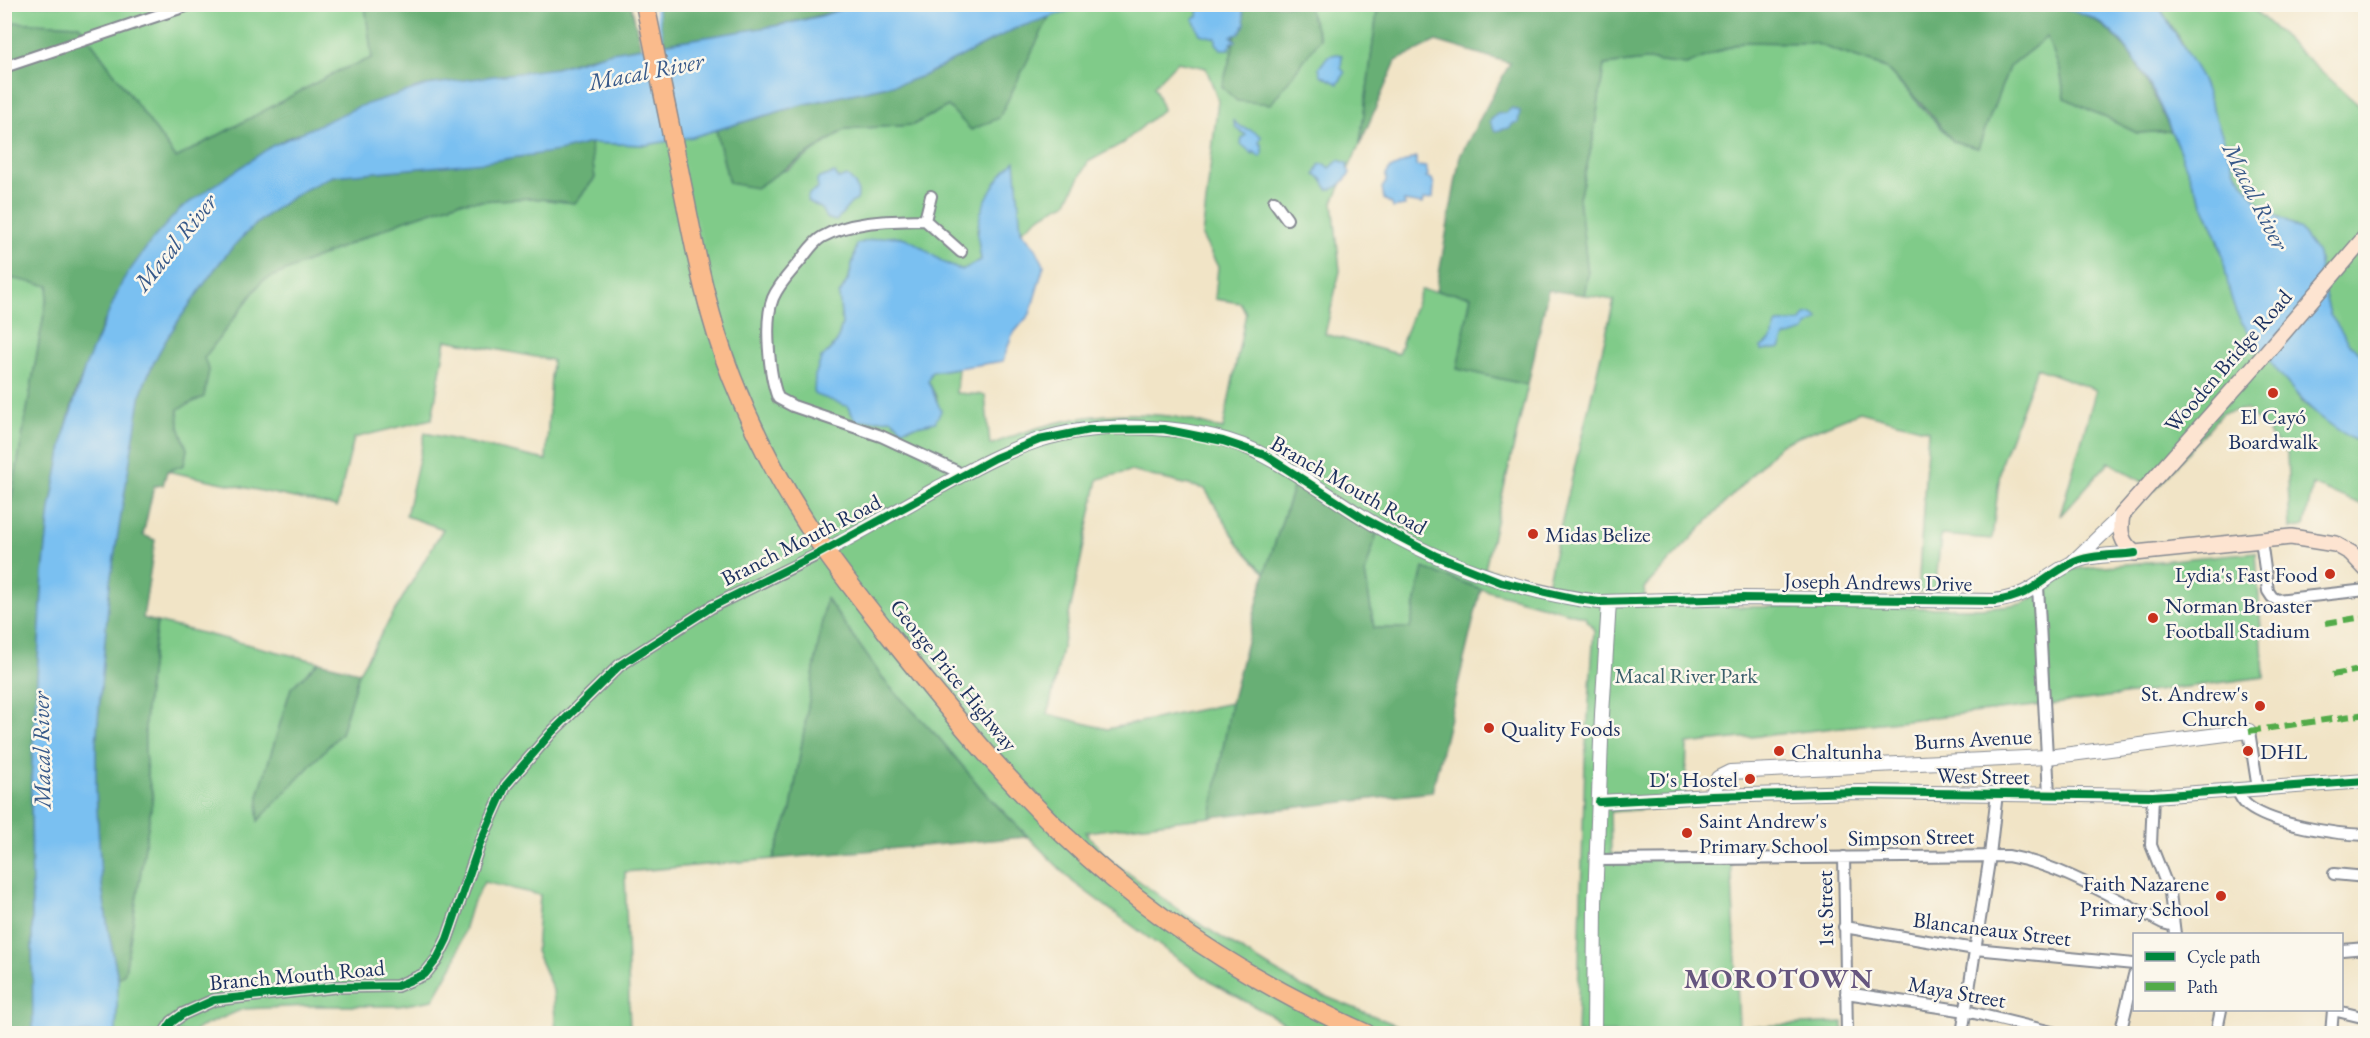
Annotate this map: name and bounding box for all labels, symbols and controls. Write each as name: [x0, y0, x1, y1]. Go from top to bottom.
water label: Macal River: [584, 44, 708, 98]
water label: Macal River: [2215, 135, 2297, 257]
water label: Macal River: [125, 185, 225, 299]
street label: Wooden Bridge Road: [2158, 283, 2299, 439]
marker: El Cayó Boardwalk: [2266, 386, 2280, 400]
place label: El Cayó Boardwalk: [2228, 402, 2319, 456]
street label: Branch Mouth Road: [1266, 428, 1433, 542]
street label: Branch Mouth Road: [716, 487, 887, 593]
place label: Midas Belize: [1545, 520, 1651, 549]
marker: Midas Belize: [1526, 527, 1540, 541]
place label: Lydia's Fast Food: [2175, 560, 2319, 589]
street label: Joseph Andrews Drive: [1782, 566, 1973, 598]
marker: Lydia's Fast Food: [2323, 567, 2337, 581]
place label: Norman Broaster Football Stadium: [2165, 591, 2313, 645]
street label: George Price Highway: [884, 593, 1025, 757]
marker: Norman Broaster Football Stadium: [2146, 611, 2160, 625]
park label: Macal River Park: [1614, 661, 1758, 690]
place label: St. Andrew's Church: [2141, 679, 2248, 733]
water label: Macal River: [24, 689, 58, 811]
marker: St. Andrew's Church: [2253, 699, 2267, 713]
place label: Quality Foods: [1501, 714, 1620, 743]
marker: Quality Foods: [1482, 721, 1496, 735]
street label: Burns Avenue: [1913, 721, 2033, 757]
place label: Chaltunha: [1791, 737, 1882, 766]
place label: DHL: [2260, 737, 2307, 766]
marker: Chaltunha: [1772, 744, 1786, 758]
marker: DHL: [2241, 744, 2255, 758]
street label: West Street: [1936, 761, 2030, 791]
place label: D's Hostel: [1649, 765, 1738, 794]
marker: D's Hostel: [1743, 772, 1757, 786]
place label: Saint Andrew's Primary School: [1699, 806, 1828, 860]
street label: Simpson Street: [1847, 821, 1975, 853]
marker: Saint Andrew's Primary School: [1680, 826, 1694, 840]
place label: Faith Nazarene Primary School: [2080, 869, 2209, 923]
street label: 1st Street: [1810, 870, 1840, 948]
marker: Faith Nazarene Primary School: [2214, 889, 2228, 903]
street label: Blancaneaux Street: [1911, 905, 2073, 953]
legend: [2133, 933, 2343, 1011]
text: Cycle path: [2187, 945, 2261, 968]
street label: Branch Mouth Road: [208, 953, 387, 997]
district label: MOROTOWN: [1684, 960, 1874, 996]
street label: Maya Street: [1906, 969, 2008, 1015]
text: Path: [2187, 975, 2218, 998]

